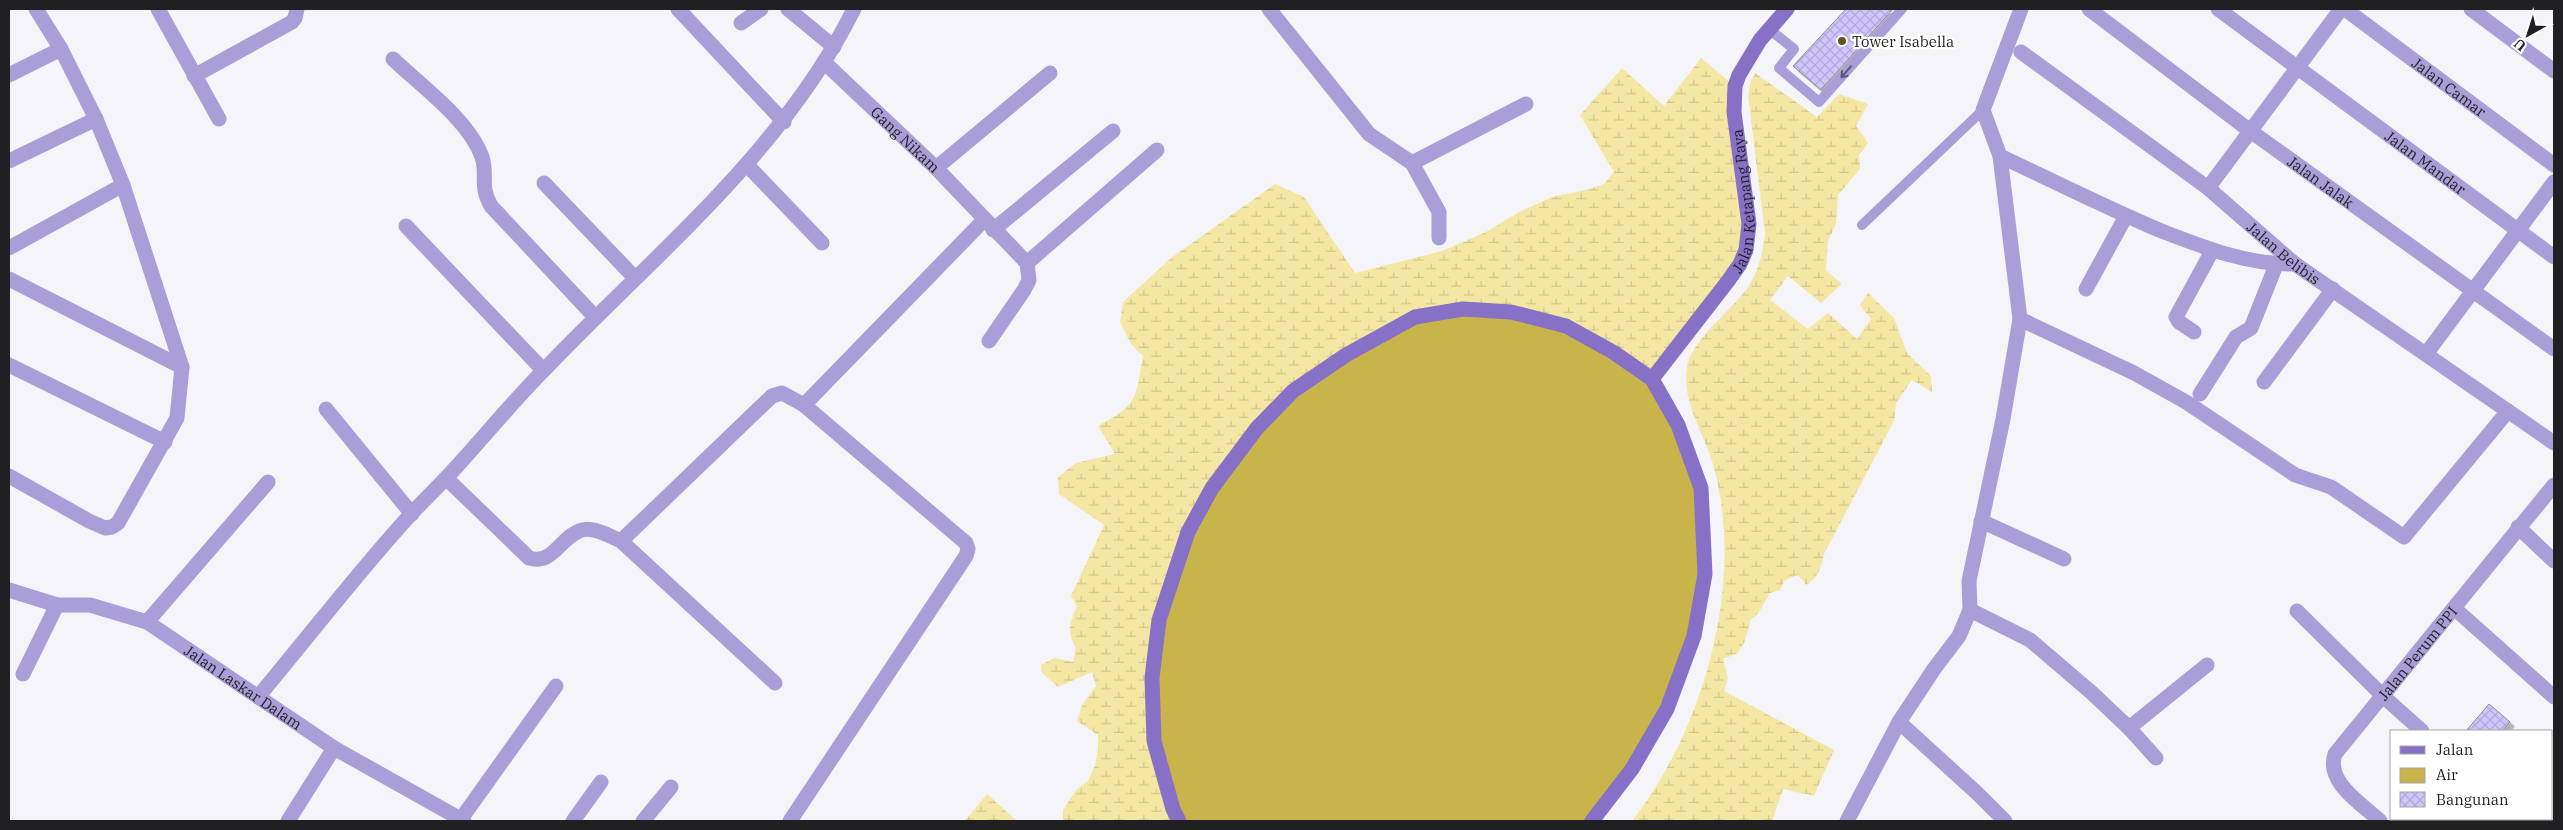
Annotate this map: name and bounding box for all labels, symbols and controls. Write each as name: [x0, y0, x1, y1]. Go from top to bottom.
north arrow: [2503, 10, 2553, 60]
place label: Tower Isabella: [1852, 32, 1954, 51]
marker: Tower Isabella: [1836, 35, 1848, 47]
text: U: [2510, 35, 2530, 55]
street label: Jalan Camar: [2408, 53, 2490, 121]
one-way arrow: [1840, 65, 1852, 78]
street label: Gang Nikam: [867, 102, 944, 176]
street label: Jalan Mandar: [2381, 126, 2470, 198]
street label: Jalan Ketapang Raya: [1727, 128, 1759, 277]
street label: Jalan Jalak: [2284, 151, 2358, 212]
street label: Jalan Belibis: [2243, 217, 2324, 288]
street label: Jalan Perum PPI: [2373, 602, 2461, 704]
street label: Jalan Laskar Dalam: [181, 640, 306, 733]
legend: [2390, 730, 2553, 820]
text: Jalan: [2436, 740, 2474, 759]
text: Air: [2436, 765, 2458, 784]
text: Bangunan: [2436, 790, 2509, 809]

